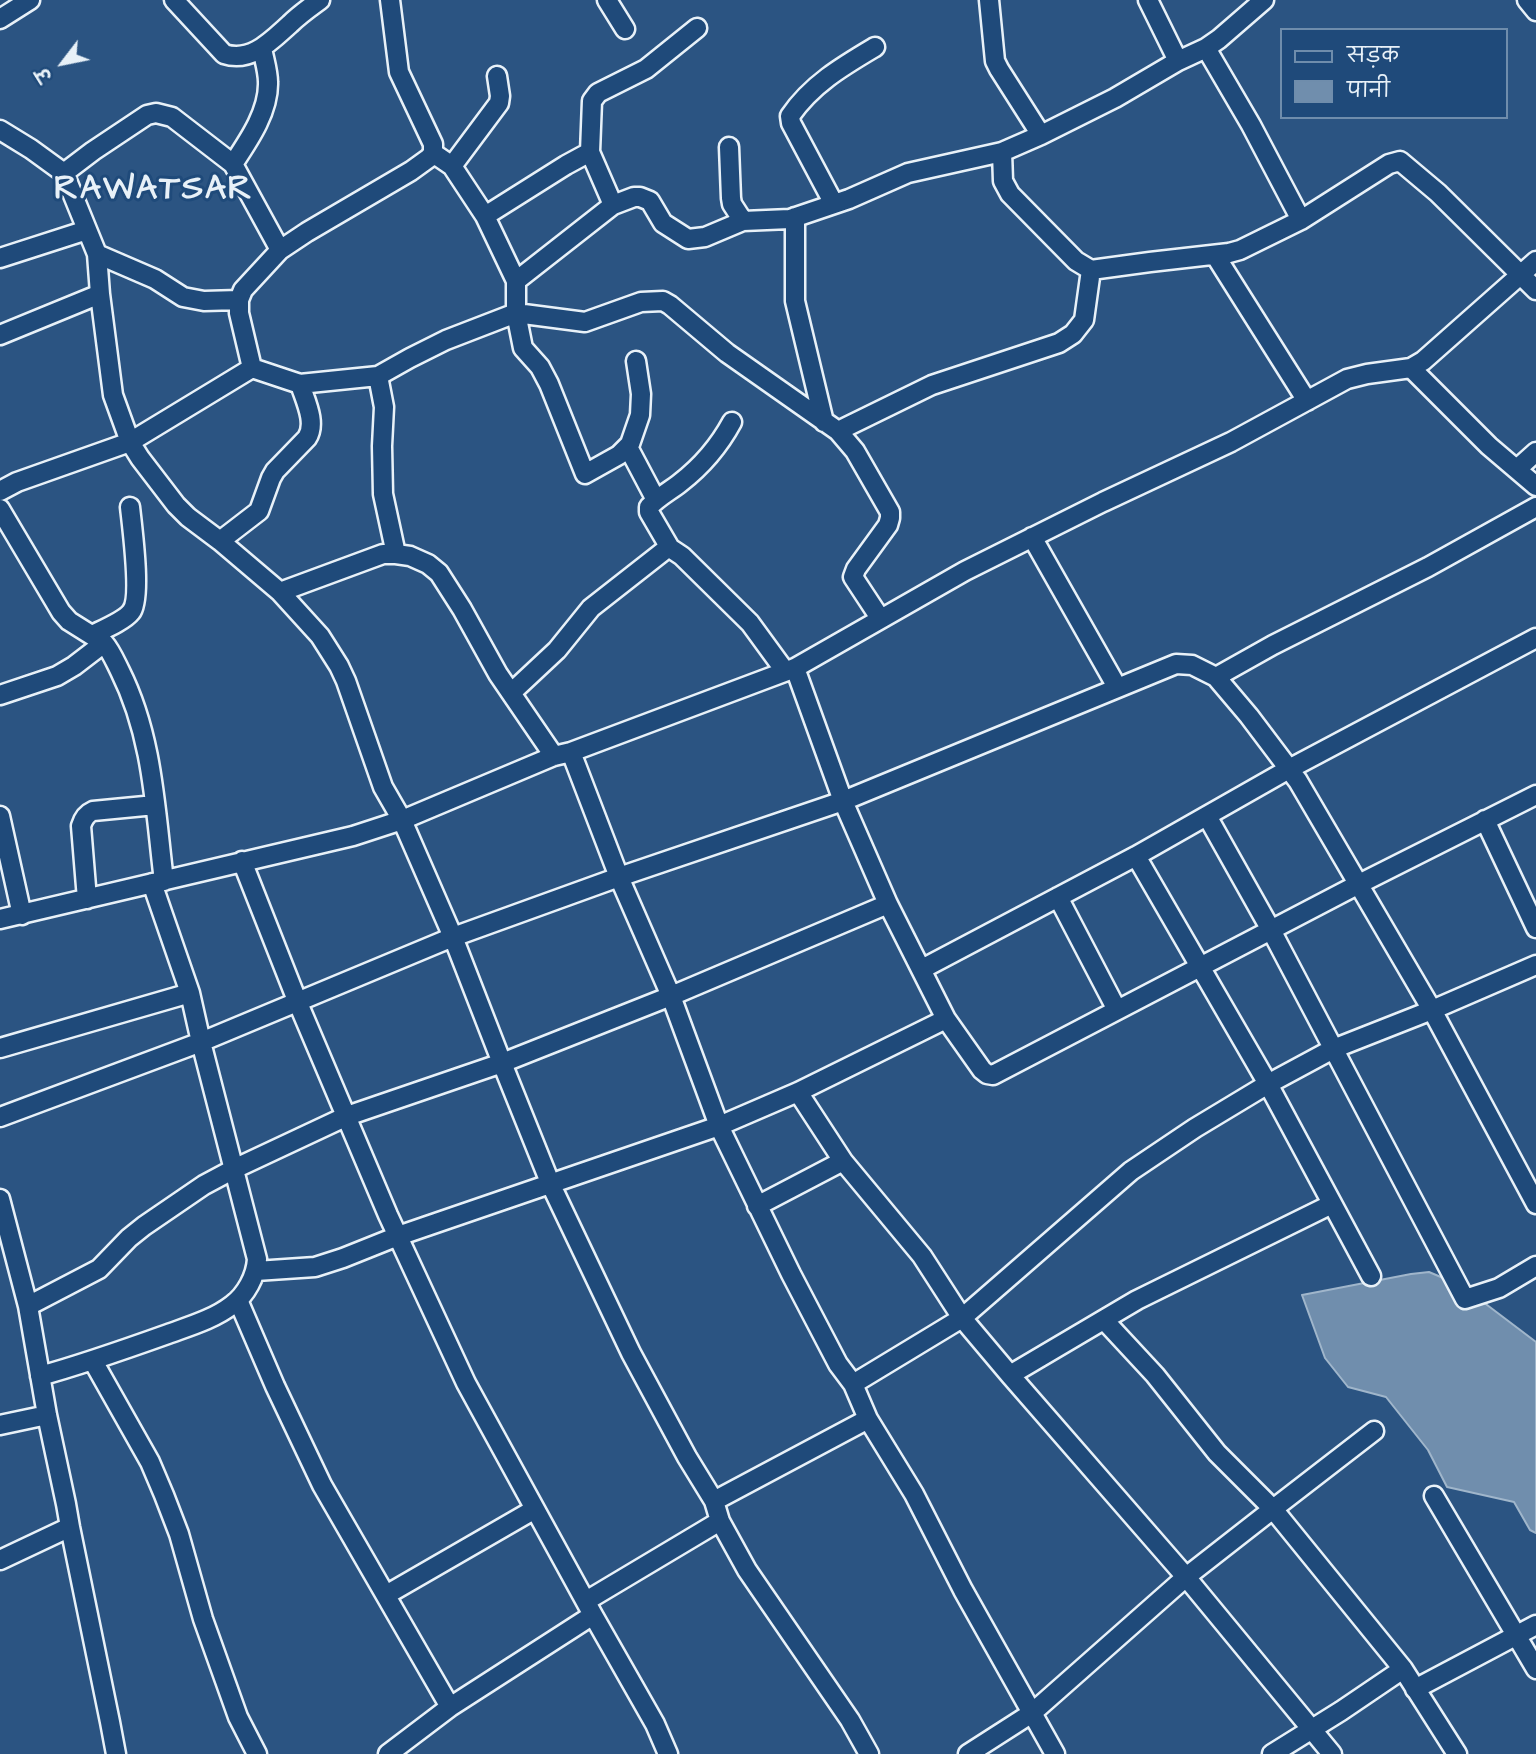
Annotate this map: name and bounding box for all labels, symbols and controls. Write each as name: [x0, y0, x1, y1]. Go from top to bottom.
north arrow: [28, 28, 98, 98]
legend: [1280, 28, 1508, 119]
text: सड़क: [1347, 41, 1399, 70]
text: उ: [30, 62, 60, 87]
text: पानी: [1347, 76, 1390, 105]
district label: RAWATSAR: [55, 171, 253, 211]

